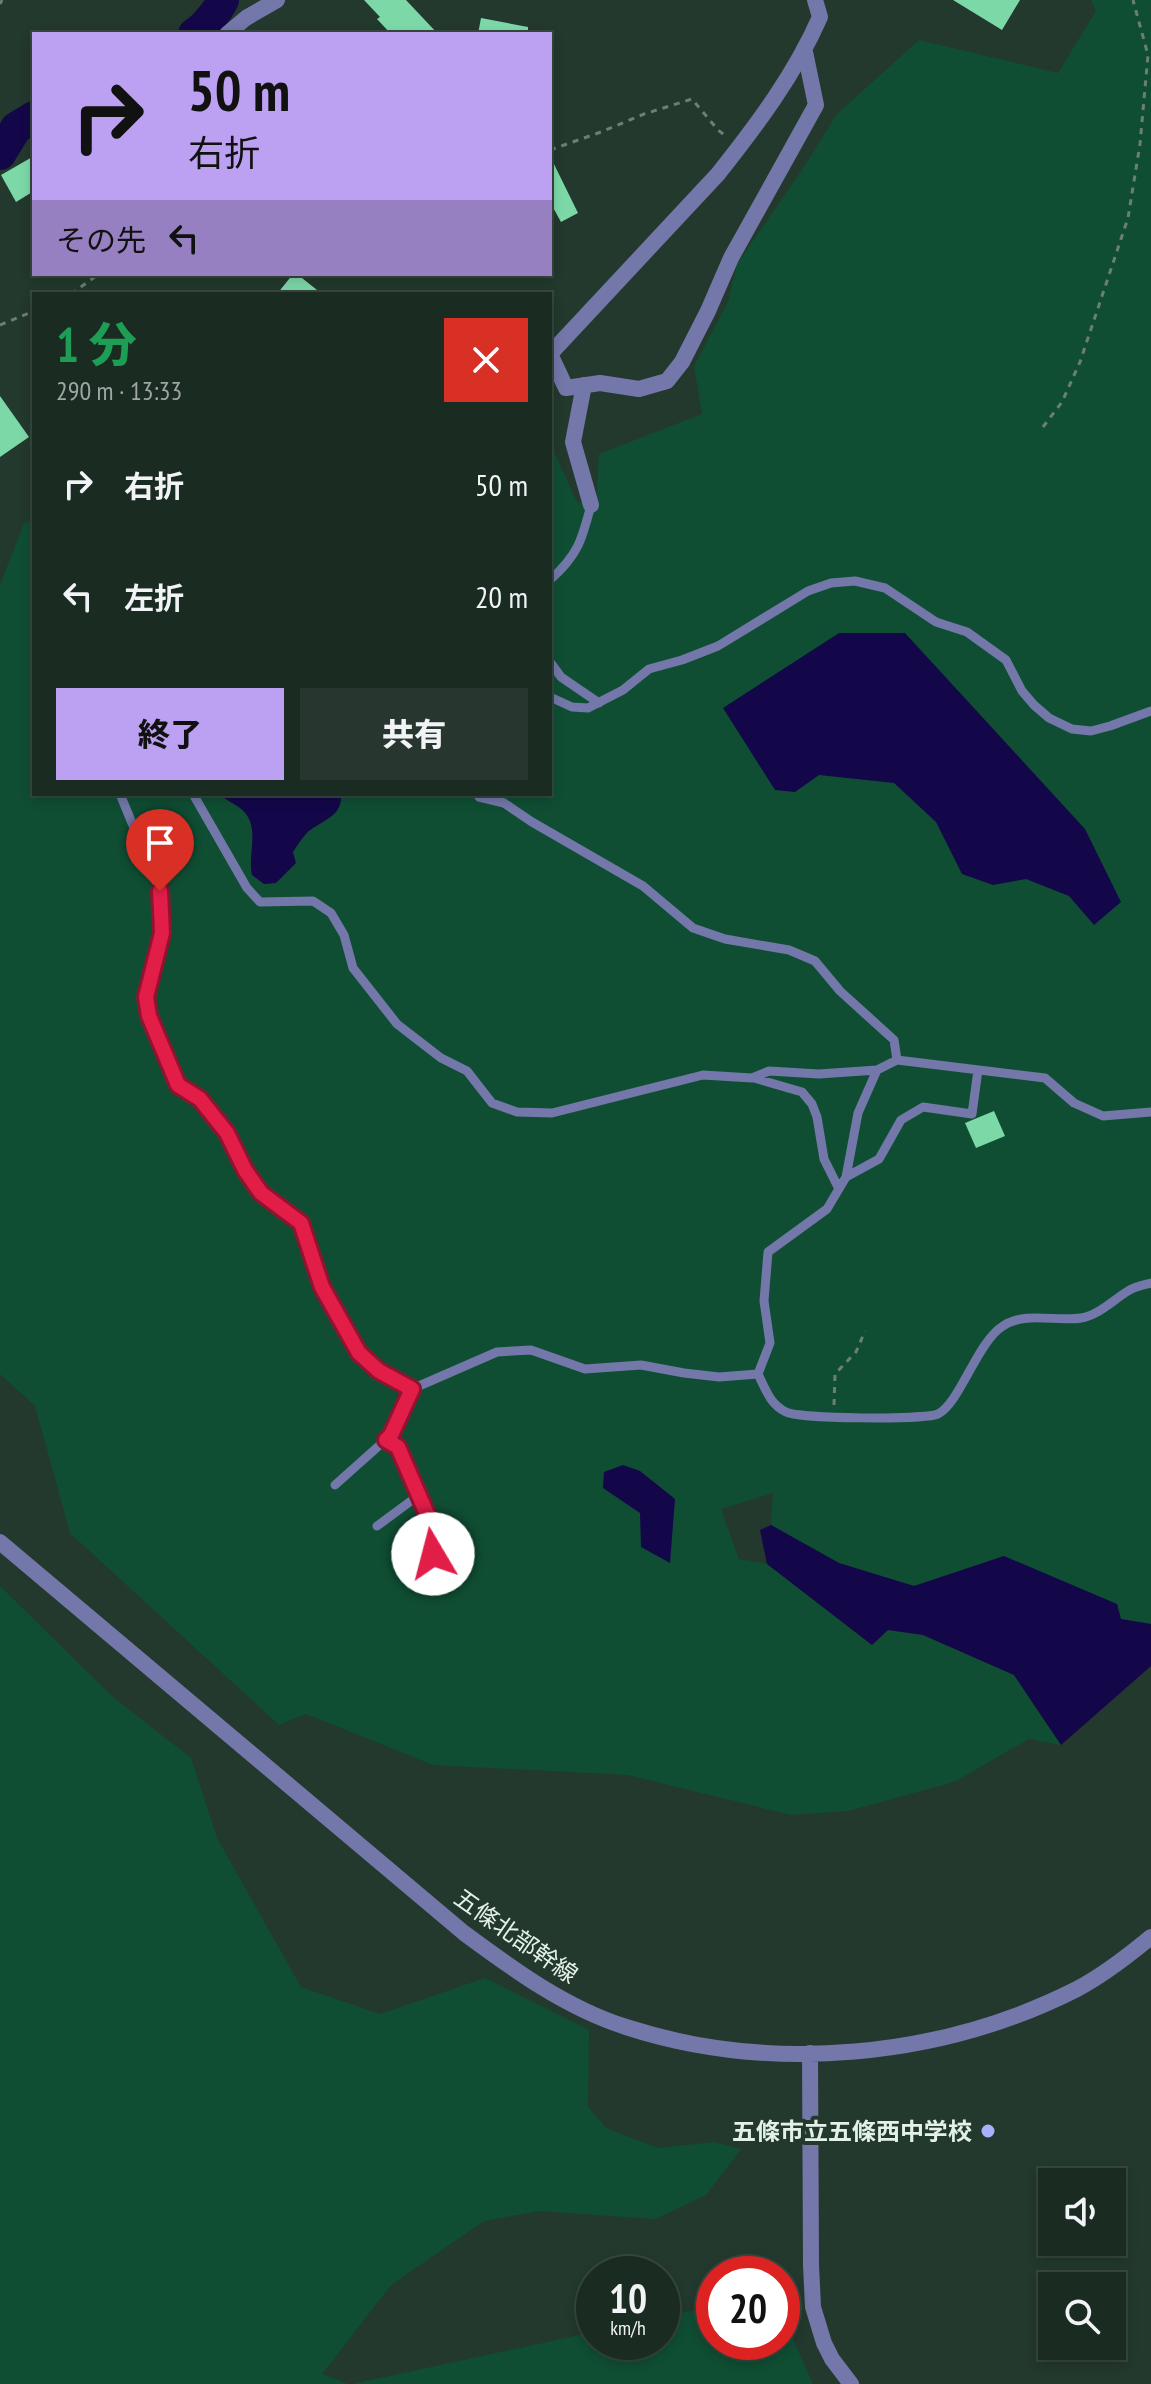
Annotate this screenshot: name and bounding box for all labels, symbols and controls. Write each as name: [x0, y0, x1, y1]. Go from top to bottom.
text: 50 m: [188, 54, 290, 126]
icon: right: [56, 64, 160, 168]
text: 右折: [188, 129, 260, 176]
icon: left: [162, 216, 206, 260]
text: その先: [56, 220, 146, 259]
text: 1 分: [56, 313, 137, 375]
button: close: [444, 318, 528, 402]
text: 290 m · 13:33: [56, 374, 182, 407]
icon: right: [56, 462, 100, 506]
text: 50 m: [475, 465, 528, 504]
text: 右折: [124, 466, 184, 505]
icon: left: [56, 574, 100, 618]
text: 20 m: [475, 577, 528, 616]
text: 左折: [124, 578, 184, 617]
button: 終了: [56, 688, 284, 780]
button: 共有: [300, 688, 528, 780]
pin: [126, 809, 194, 891]
icon: arrive: [138, 821, 182, 865]
position arrow: [391, 1512, 475, 1596]
street label: 五條北部幹線: [448, 1882, 584, 1990]
place label: 五條市立五條西中学校: [732, 2116, 972, 2147]
marker: 五條市立五條西中学校: [979, 2122, 997, 2140]
map controls: [1038, 2168, 1126, 2360]
button: sound: [1038, 2168, 1126, 2256]
speed limit sign: 20: [696, 2256, 800, 2360]
text: 10: [609, 2272, 647, 2324]
button: search: [1038, 2272, 1126, 2360]
text: km/h: [610, 2315, 646, 2341]

